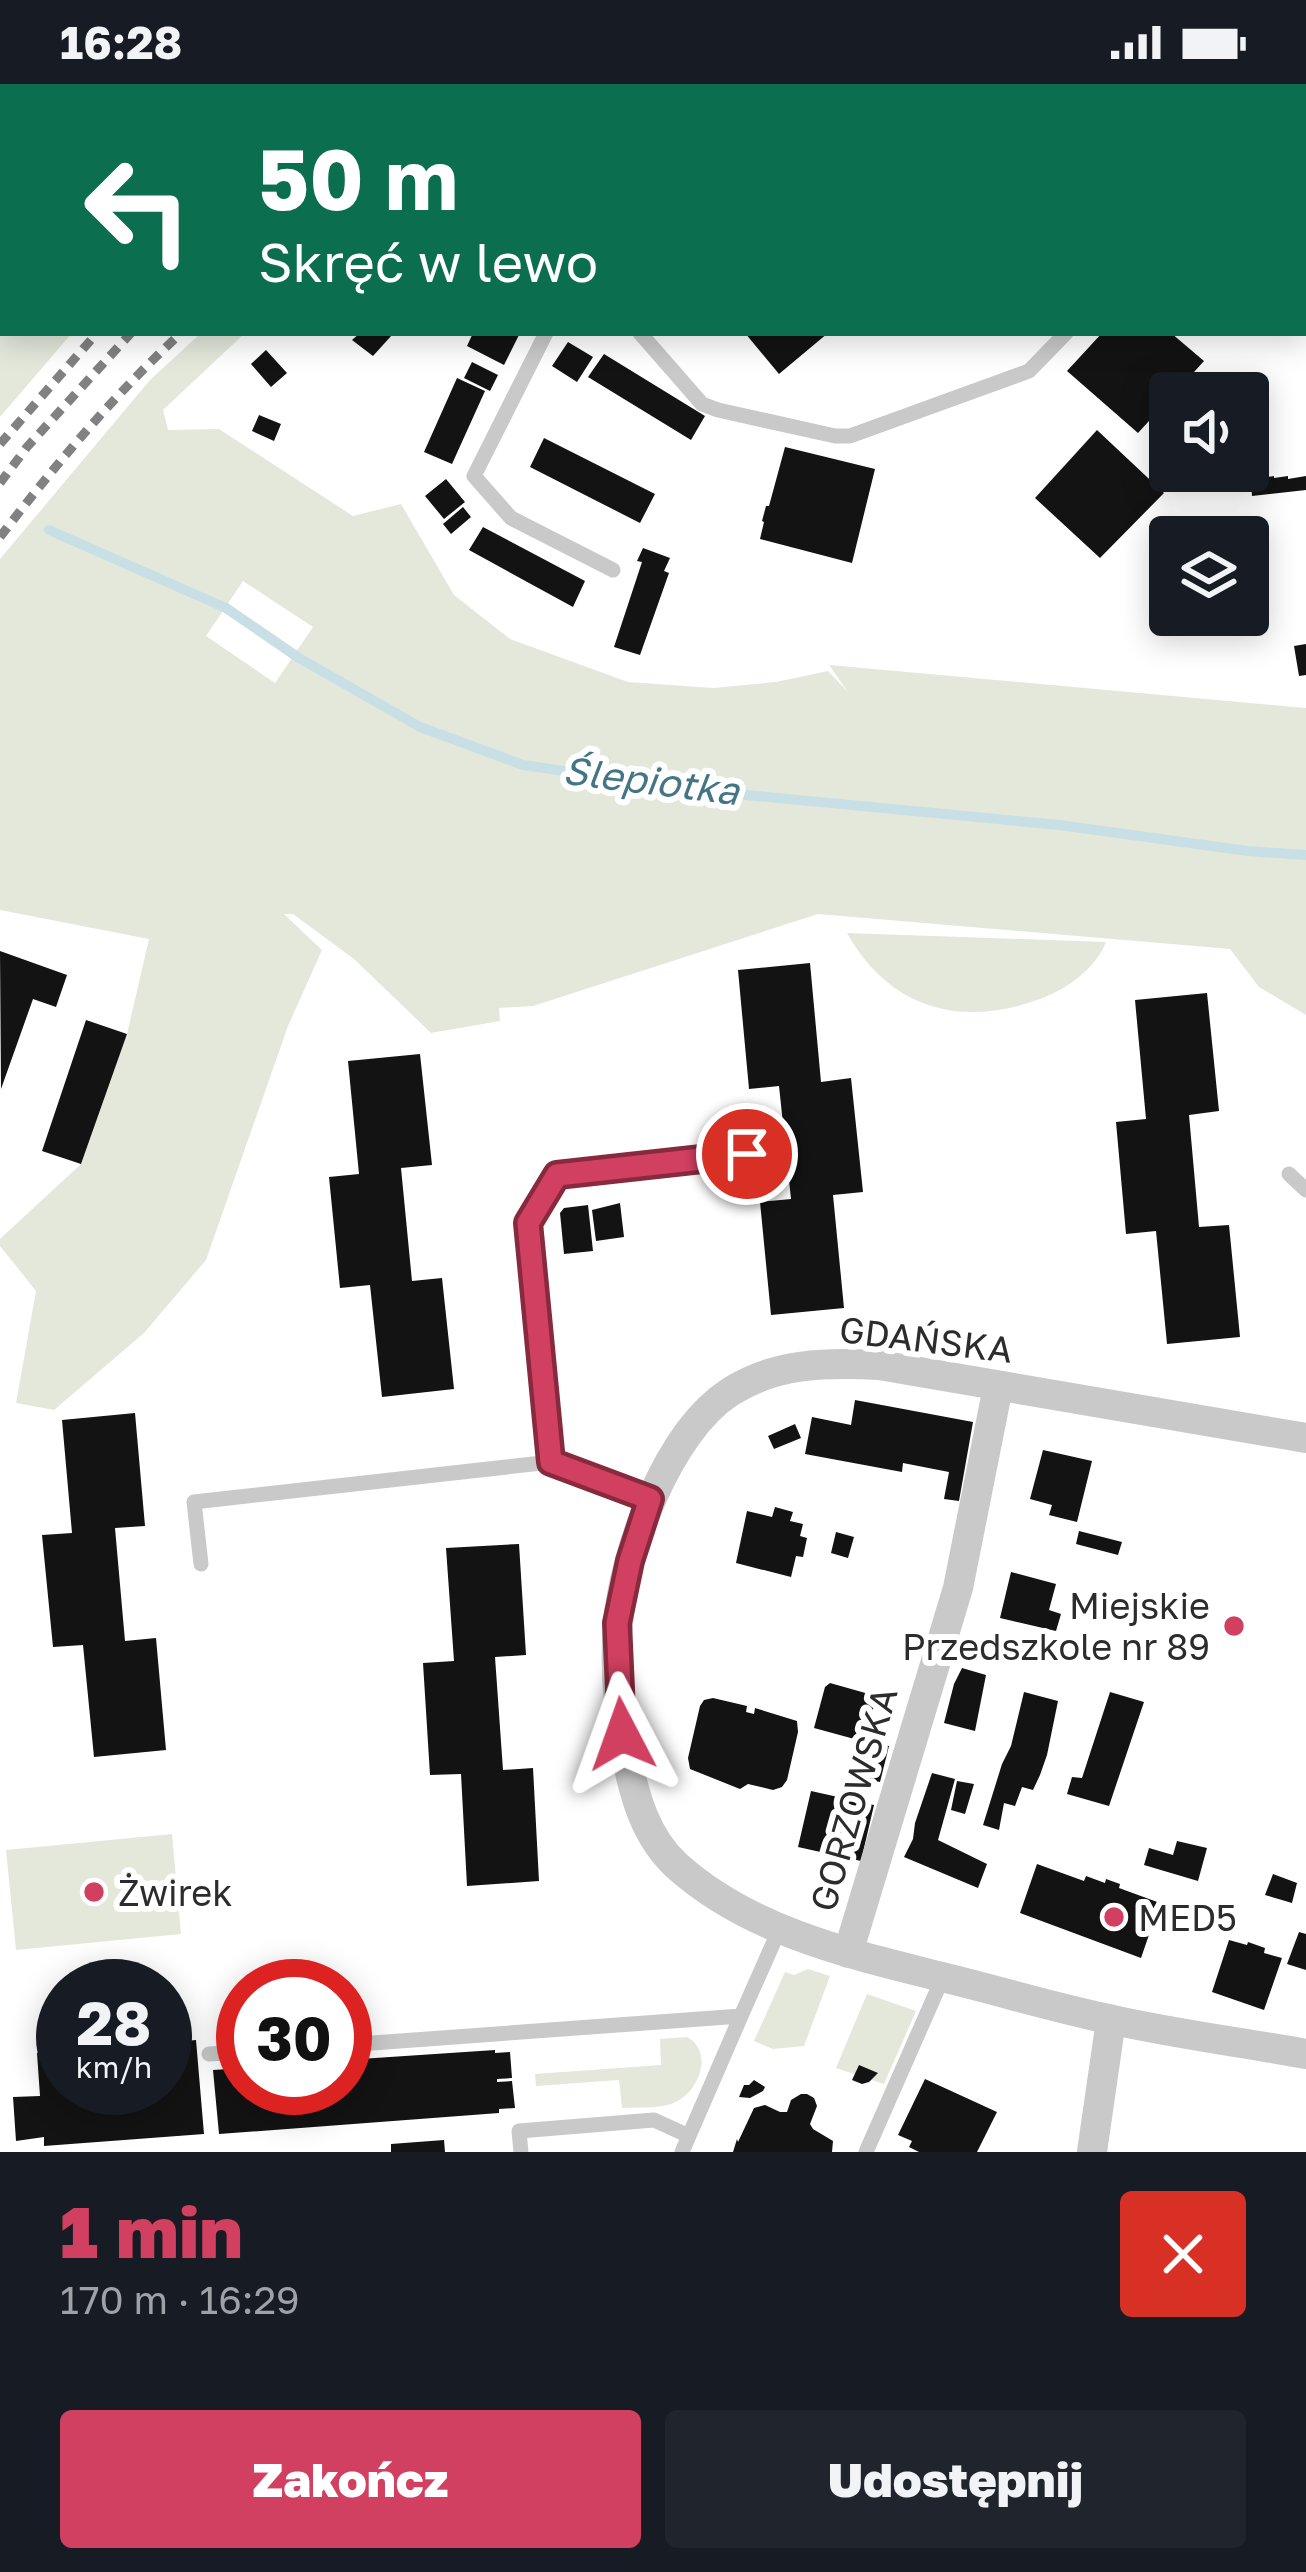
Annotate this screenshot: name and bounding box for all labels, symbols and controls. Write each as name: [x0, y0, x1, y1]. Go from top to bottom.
text: 16:28: [60, 15, 182, 69]
text: 50 m: [258, 128, 458, 228]
icon: left: [60, 132, 216, 288]
text: Skręć w lewo: [258, 229, 598, 294]
map controls: [1149, 372, 1269, 636]
button: sound: [1149, 372, 1269, 492]
button: layers: [1149, 516, 1269, 636]
water label: Ślepiotka: [560, 746, 744, 814]
pin: [696, 1103, 798, 1205]
icon: arrive: [714, 1121, 780, 1187]
street label: GDAŃSKA: [837, 1307, 1015, 1371]
place label: Miejskie Przedszkole nr 89: [902, 1584, 1210, 1668]
marker: Miejskie Przedszkole nr 89: [1221, 1613, 1247, 1639]
position arrow: [559, 1671, 685, 1797]
street label: GORZOWSKA: [801, 1682, 905, 1916]
place label: Żwirek: [118, 1871, 233, 1914]
marker: Żwirek: [81, 1879, 107, 1905]
place label: MED5: [1138, 1896, 1237, 1939]
marker: MED5: [1101, 1904, 1127, 1930]
speed limit sign: 30: [216, 1959, 372, 2115]
text: 28: [76, 1986, 151, 2058]
text: km/h: [76, 2049, 152, 2085]
text: 1 min: [60, 2187, 243, 2274]
button: close: [1120, 2191, 1246, 2317]
text: 170 m · 16:29: [60, 2276, 300, 2323]
button: Zakończ: [60, 2410, 641, 2548]
button: Udostępnij: [665, 2410, 1246, 2548]

